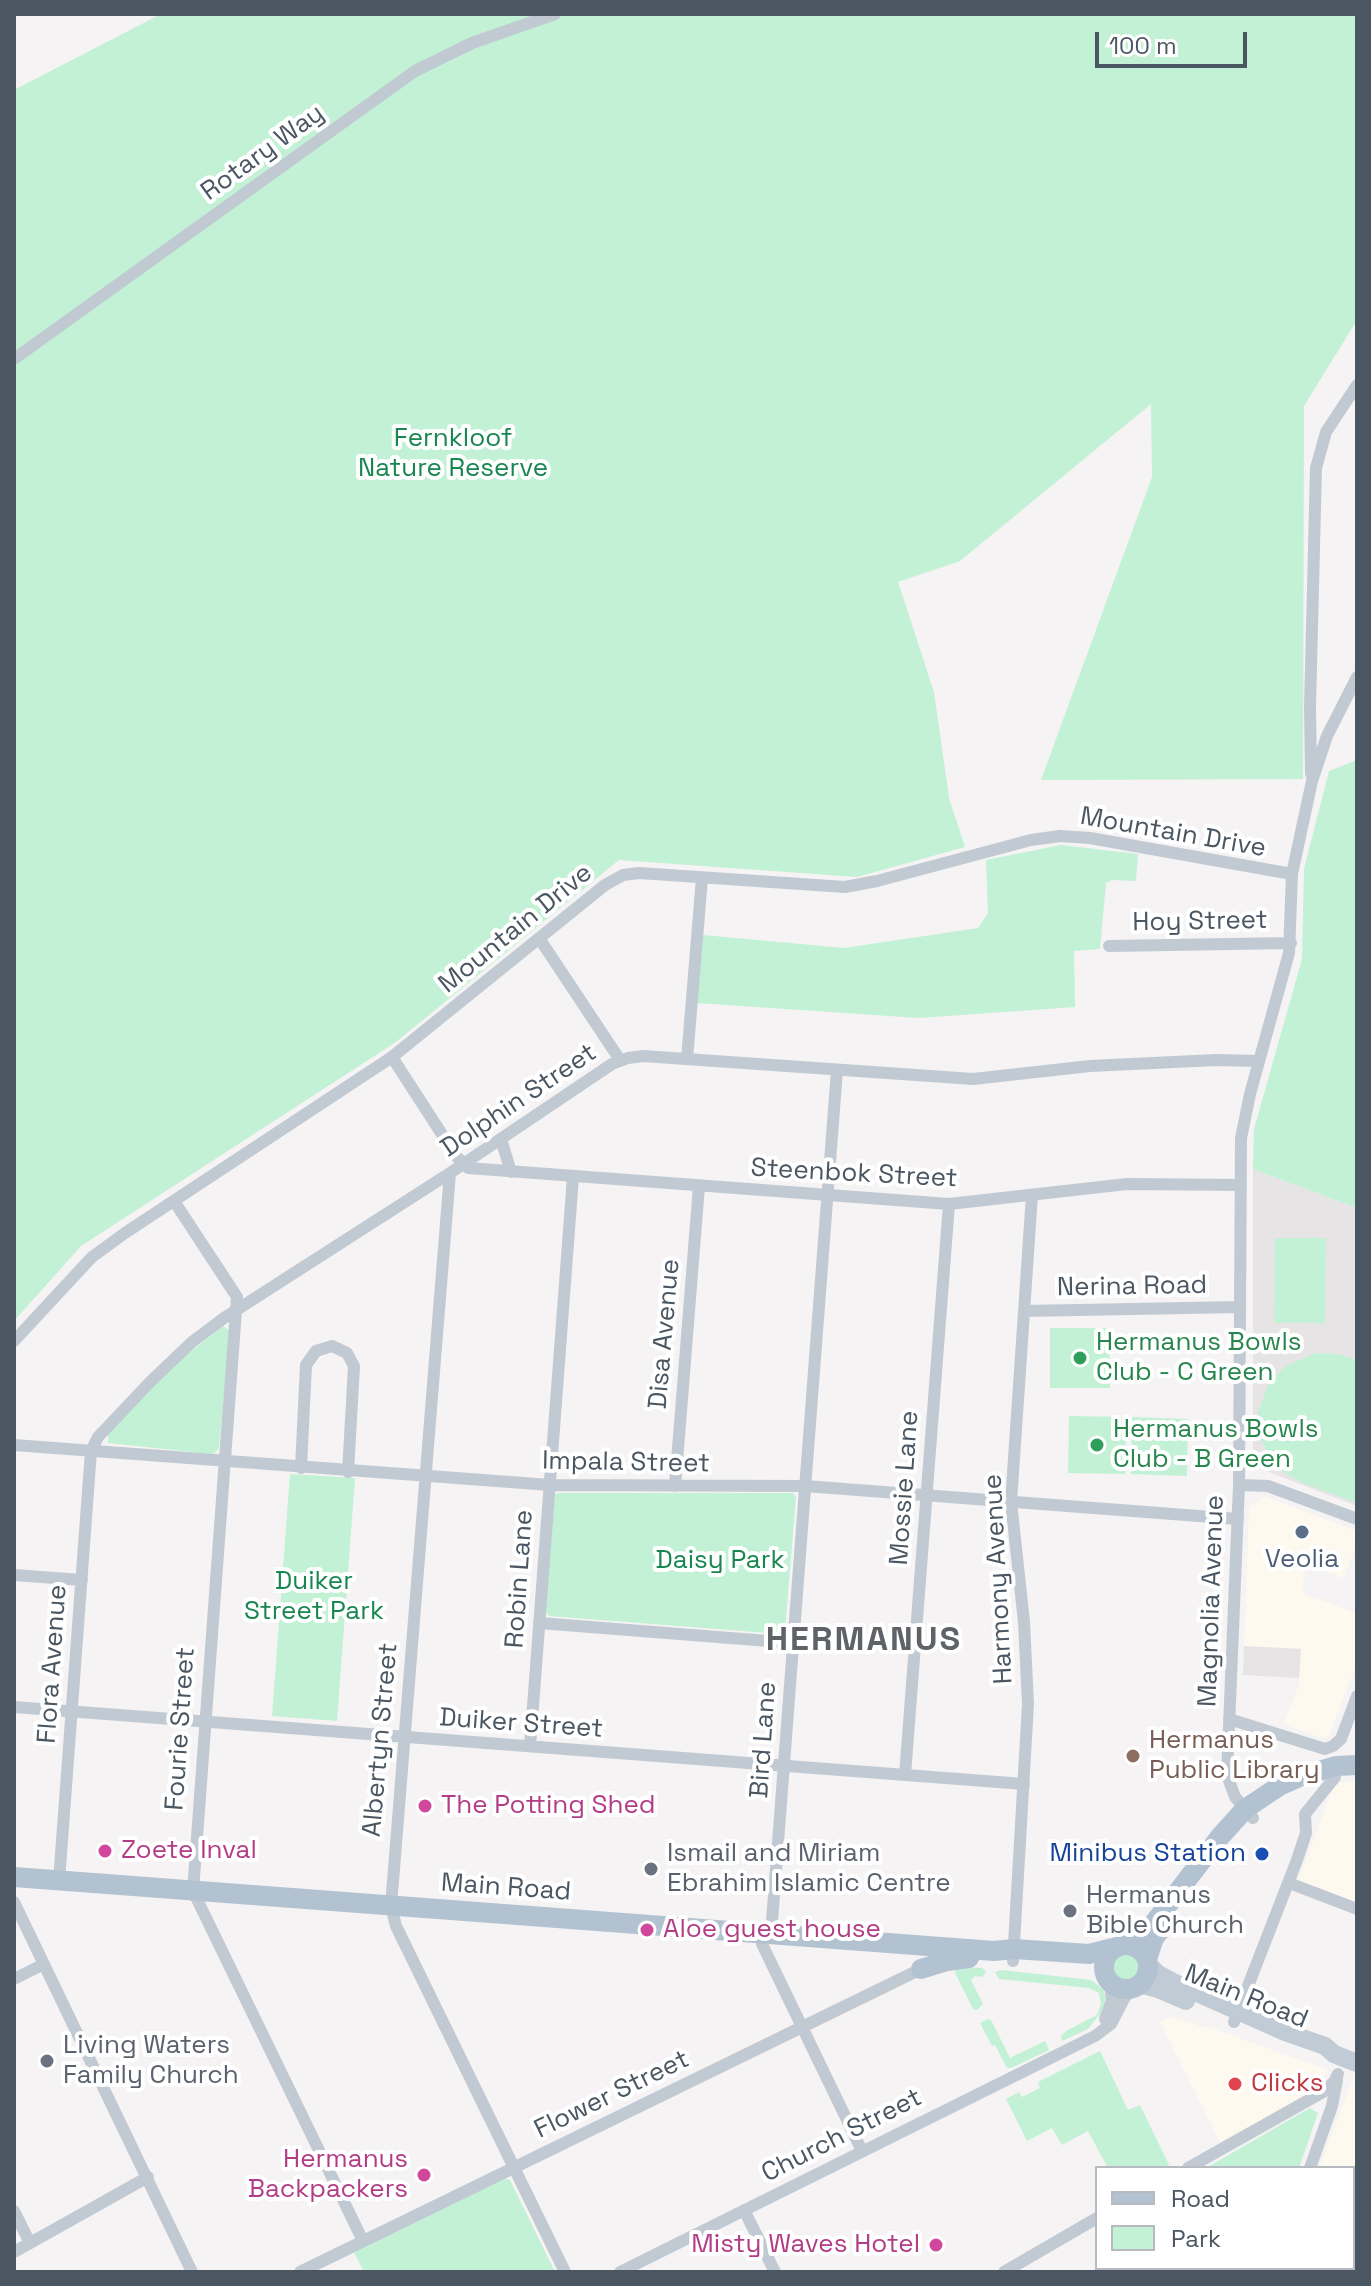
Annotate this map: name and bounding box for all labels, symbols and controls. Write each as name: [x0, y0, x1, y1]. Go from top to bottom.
scale bar: [1099, 16, 1251, 66]
text: 100 m: [1109, 30, 1177, 61]
street label: Rotary Way: [195, 98, 331, 208]
park label: Fernkloof Nature Reserve: [358, 423, 548, 484]
street label: Mountain Drive: [1078, 801, 1268, 865]
street label: Mountain Drive: [433, 858, 599, 1000]
street label: Hoy Street: [1132, 905, 1268, 939]
street label: Dolphin Street: [435, 1038, 603, 1164]
street label: Steenbok Street: [750, 1153, 958, 1195]
street label: Disa Avenue: [643, 1258, 687, 1410]
street label: Nerina Road: [1057, 1270, 1207, 1304]
place label: Hermanus Bowls Club - C Green: [1096, 1327, 1301, 1388]
marker: Hermanus Bowls Club - C Green: [1071, 1349, 1089, 1367]
street label: Mossie Lane: [884, 1410, 926, 1566]
place label: Hermanus Bowls Club - B Green: [1113, 1414, 1318, 1476]
marker: Hermanus Bowls Club - B Green: [1088, 1436, 1106, 1454]
street label: Impala Street: [542, 1446, 710, 1480]
street label: Harmony Avenue: [978, 1473, 1020, 1685]
street label: Magnolia Avenue: [1193, 1495, 1231, 1707]
street label: Robin Lane: [500, 1509, 540, 1649]
marker: Veolia: [1293, 1523, 1311, 1541]
place label: Veolia: [1265, 1544, 1339, 1576]
park label: Daisy Park: [656, 1545, 784, 1577]
park label: Duiker Street Park: [244, 1566, 384, 1628]
street label: Flora Avenue: [32, 1583, 74, 1745]
district label: HERMANUS: [766, 1621, 962, 1661]
street label: Albertyn Street: [357, 1642, 405, 1838]
street label: Fourie Street: [160, 1646, 202, 1812]
street label: Bird Lane: [744, 1681, 784, 1799]
street label: Duiker Street: [438, 1703, 604, 1745]
place label: Hermanus Public Library: [1149, 1725, 1320, 1786]
marker: Hermanus Public Library: [1124, 1747, 1142, 1765]
place label: The Potting Shed: [441, 1790, 656, 1822]
marker: The Potting Shed: [416, 1797, 434, 1815]
place label: Zoete Inval: [121, 1835, 257, 1867]
place label: Ismail and Miriam Ebrahim Islamic Centre: [667, 1838, 951, 1900]
place label: Minibus Station: [1050, 1838, 1246, 1870]
marker: Zoete Inval: [96, 1842, 114, 1860]
marker: Minibus Station: [1253, 1845, 1271, 1863]
marker: Ismail and Miriam Ebrahim Islamic Centre: [642, 1860, 660, 1878]
street label: Main Road: [440, 1868, 572, 1908]
place label: Hermanus Bible Church: [1086, 1880, 1244, 1942]
marker: Hermanus Bible Church: [1061, 1902, 1079, 1920]
place label: Aloe guest house: [663, 1914, 881, 1946]
marker: Aloe guest house: [638, 1921, 656, 1939]
street label: Main Road: [1180, 1958, 1312, 2036]
place label: Living Waters Family Church: [63, 2030, 239, 2092]
street label: Flower Street: [530, 2044, 694, 2146]
marker: Living Waters Family Church: [38, 2052, 56, 2070]
place label: Clicks: [1251, 2068, 1323, 2100]
marker: Clicks: [1226, 2075, 1244, 2093]
street label: Church Street: [757, 2082, 927, 2190]
place label: Hermanus Backpackers: [248, 2144, 408, 2206]
marker: Hermanus Backpackers: [415, 2166, 433, 2184]
legend: [1095, 2166, 1355, 2270]
text: Road: [1171, 2183, 1230, 2214]
text: Park: [1171, 2223, 1221, 2254]
place label: Misty Waves Hotel: [691, 2229, 920, 2261]
marker: Misty Waves Hotel: [927, 2236, 945, 2254]

